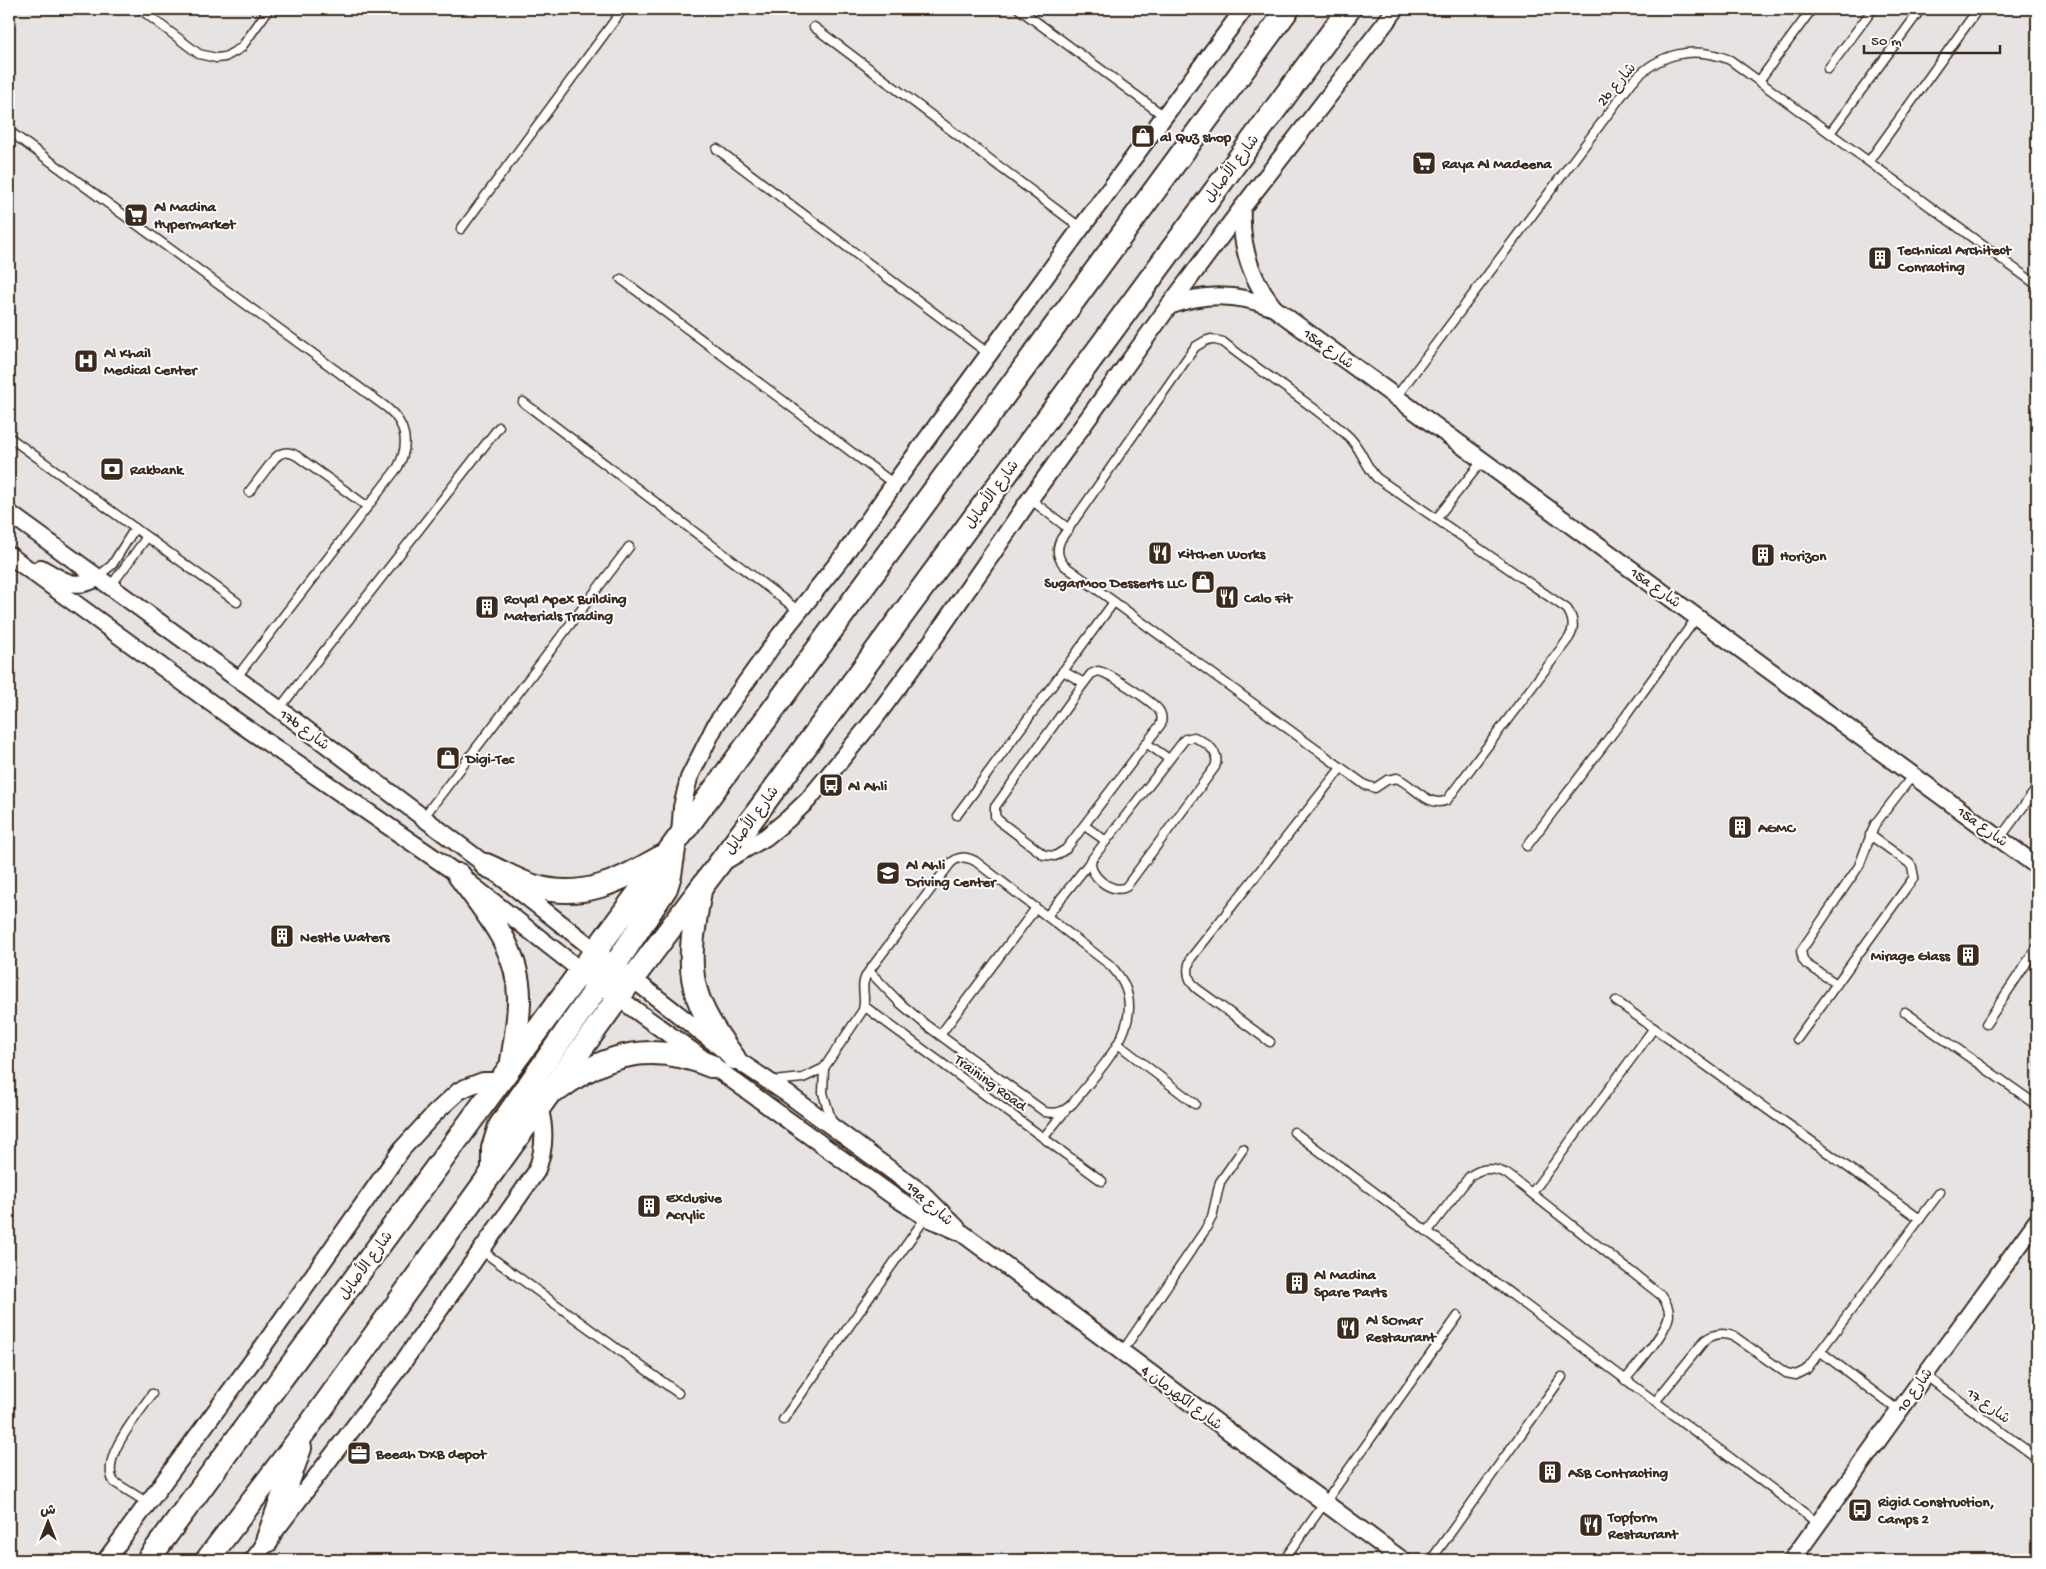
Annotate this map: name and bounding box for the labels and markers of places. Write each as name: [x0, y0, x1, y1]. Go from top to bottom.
shop icon: al Quz shop: [1130, 123, 1156, 149]
place label: al Quz shop: [1159, 129, 1232, 147]
supermarket icon: Raya Al Madeena: [1411, 150, 1437, 176]
place label: Raya Al Madeena: [1441, 156, 1552, 174]
place label: Al Madina Hypermarket: [153, 199, 237, 234]
supermarket icon: Al Madina Hypermarket: [123, 202, 149, 228]
place label: Technical Architect Conracting: [1897, 242, 2013, 277]
building icon: Technical Architect Conracting: [1867, 245, 1893, 271]
place label: Al Khail Medical Center: [103, 345, 198, 380]
hospital icon: Al Khail Medical Center: [73, 348, 99, 374]
bank icon: Rakbank: [99, 456, 125, 482]
place label: Rakbank: [129, 462, 185, 480]
restaurant icon: Kitchen Works: [1147, 540, 1173, 566]
building icon: Horizon: [1750, 542, 1776, 568]
place label: Kitchen Works: [1177, 546, 1267, 564]
place label: Horizon: [1780, 548, 1827, 566]
shop icon: SugarMoo Desserts LLC: [1190, 569, 1216, 595]
place label: SugarMoo Desserts LLC: [1044, 575, 1188, 593]
restaurant icon: Calo Fit: [1214, 584, 1240, 610]
place label: Calo Fit: [1243, 590, 1294, 608]
place label: Royal Apex Building Materials Trading: [503, 591, 627, 626]
building icon: Royal Apex Building Materials Trading: [474, 594, 500, 620]
shop icon: Digi-Tec: [435, 745, 461, 771]
place label: Digi-Tec: [464, 751, 515, 769]
bus stop icon: Al Ahli: [818, 772, 844, 798]
place label: Al Ahli: [847, 778, 887, 796]
building icon: AGMC: [1727, 814, 1753, 840]
place label: AGMC: [1757, 820, 1797, 838]
place label: Al Ahli Driving Center: [904, 857, 997, 892]
school or university icon: Al Ahli Driving Center: [875, 860, 901, 886]
building icon: Nestle Waters: [269, 923, 295, 949]
place label: Nestle Waters: [300, 929, 391, 947]
building icon: Mirage Glass: [1955, 942, 1981, 968]
place label: Mirage Glass: [1871, 948, 1951, 966]
place label: Exclusive Acrylic: [665, 1190, 723, 1225]
building icon: Exclusive Acrylic: [636, 1193, 662, 1219]
place label: Al Madina Spare Parts: [1313, 1267, 1388, 1302]
building icon: Al Madina Spare Parts: [1284, 1270, 1310, 1296]
place label: Al SOmar Restaurant: [1365, 1312, 1437, 1347]
restaurant icon: Al SOmar Restaurant: [1335, 1315, 1361, 1341]
office icon: Beeah DXB depot: [346, 1440, 372, 1466]
place label: Beeah DXB depot: [375, 1446, 488, 1464]
building icon: ASB Contracting: [1537, 1459, 1563, 1485]
place label: ASB Contracting: [1567, 1465, 1668, 1483]
place label: Rigid Construction, Camps 2: [1877, 1494, 1994, 1529]
bus stop icon: Rigid Construction, Camps 2: [1847, 1497, 1873, 1523]
place label: Topform Restaurant: [1607, 1509, 1679, 1544]
restaurant icon: Topform Restaurant: [1578, 1512, 1604, 1538]

